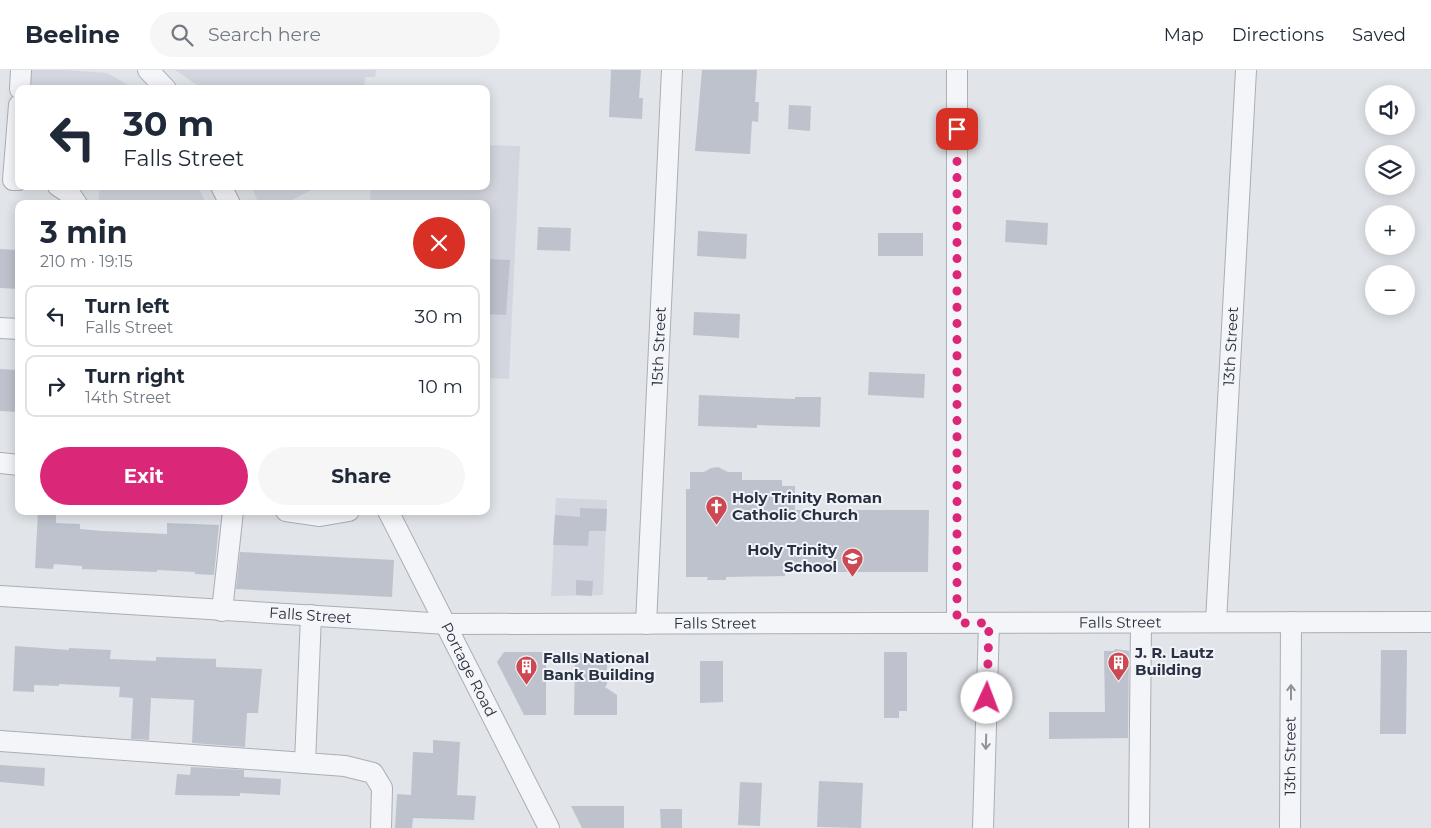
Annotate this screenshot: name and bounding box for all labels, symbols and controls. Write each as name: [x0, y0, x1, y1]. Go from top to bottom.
search box: [150, 12, 500, 57]
text: Beeline: [25, 20, 120, 49]
icon: search: [168, 21, 196, 49]
text: Search here: [208, 23, 321, 46]
text: Map: [1164, 24, 1204, 46]
text: Directions: [1232, 24, 1324, 46]
text: Saved: [1352, 24, 1406, 46]
map controls: [1365, 85, 1415, 315]
button: sound: [1365, 85, 1415, 135]
text: 30 m: [123, 102, 214, 145]
icon: left: [40, 105, 105, 170]
pin: [936, 108, 978, 150]
icon: arrive: [943, 115, 971, 143]
text: Falls Street: [123, 145, 244, 172]
button: layers: [1365, 145, 1415, 195]
button: +: [1365, 205, 1415, 255]
text: 3 min: [40, 214, 127, 251]
button: close: [413, 217, 465, 269]
text: 210 m · 19:15: [40, 252, 133, 271]
button: −: [1365, 265, 1415, 315]
text: Turn left: [85, 295, 170, 318]
icon: left: [42, 302, 70, 330]
text: 30 m: [415, 305, 463, 328]
street label: 15th Street: [647, 306, 670, 386]
street label: 13th Street: [1219, 306, 1242, 387]
text: Falls Street: [85, 318, 173, 337]
text: Turn right: [85, 365, 185, 388]
icon: right: [42, 372, 70, 400]
text: 10 m: [418, 375, 463, 398]
text: 14th Street: [85, 388, 171, 407]
button: Exit: [40, 447, 248, 505]
button: Share: [258, 447, 465, 505]
place label: Holy Trinity Roman Catholic Church: [732, 488, 882, 524]
church icon: Holy Trinity Roman Catholic Church: [704, 495, 728, 526]
place label: Holy Trinity School: [747, 540, 838, 576]
school or university icon: Holy Trinity School: [841, 547, 865, 578]
street label: Falls Street: [269, 603, 352, 627]
street label: Falls Street: [674, 613, 757, 633]
street label: Falls Street: [1079, 613, 1162, 632]
street label: Portage Road: [437, 619, 501, 720]
place label: J. R. Lautz Building: [1134, 643, 1214, 679]
place label: Falls National Bank Building: [543, 648, 655, 684]
building icon: J. R. Lautz Building: [1107, 650, 1131, 681]
building icon: Falls National Bank Building: [515, 655, 539, 686]
position arrow: [960, 671, 1012, 723]
one-way arrow: [1286, 684, 1296, 700]
street label: 13th Street: [1280, 716, 1300, 796]
one-way arrow: [981, 733, 990, 749]

